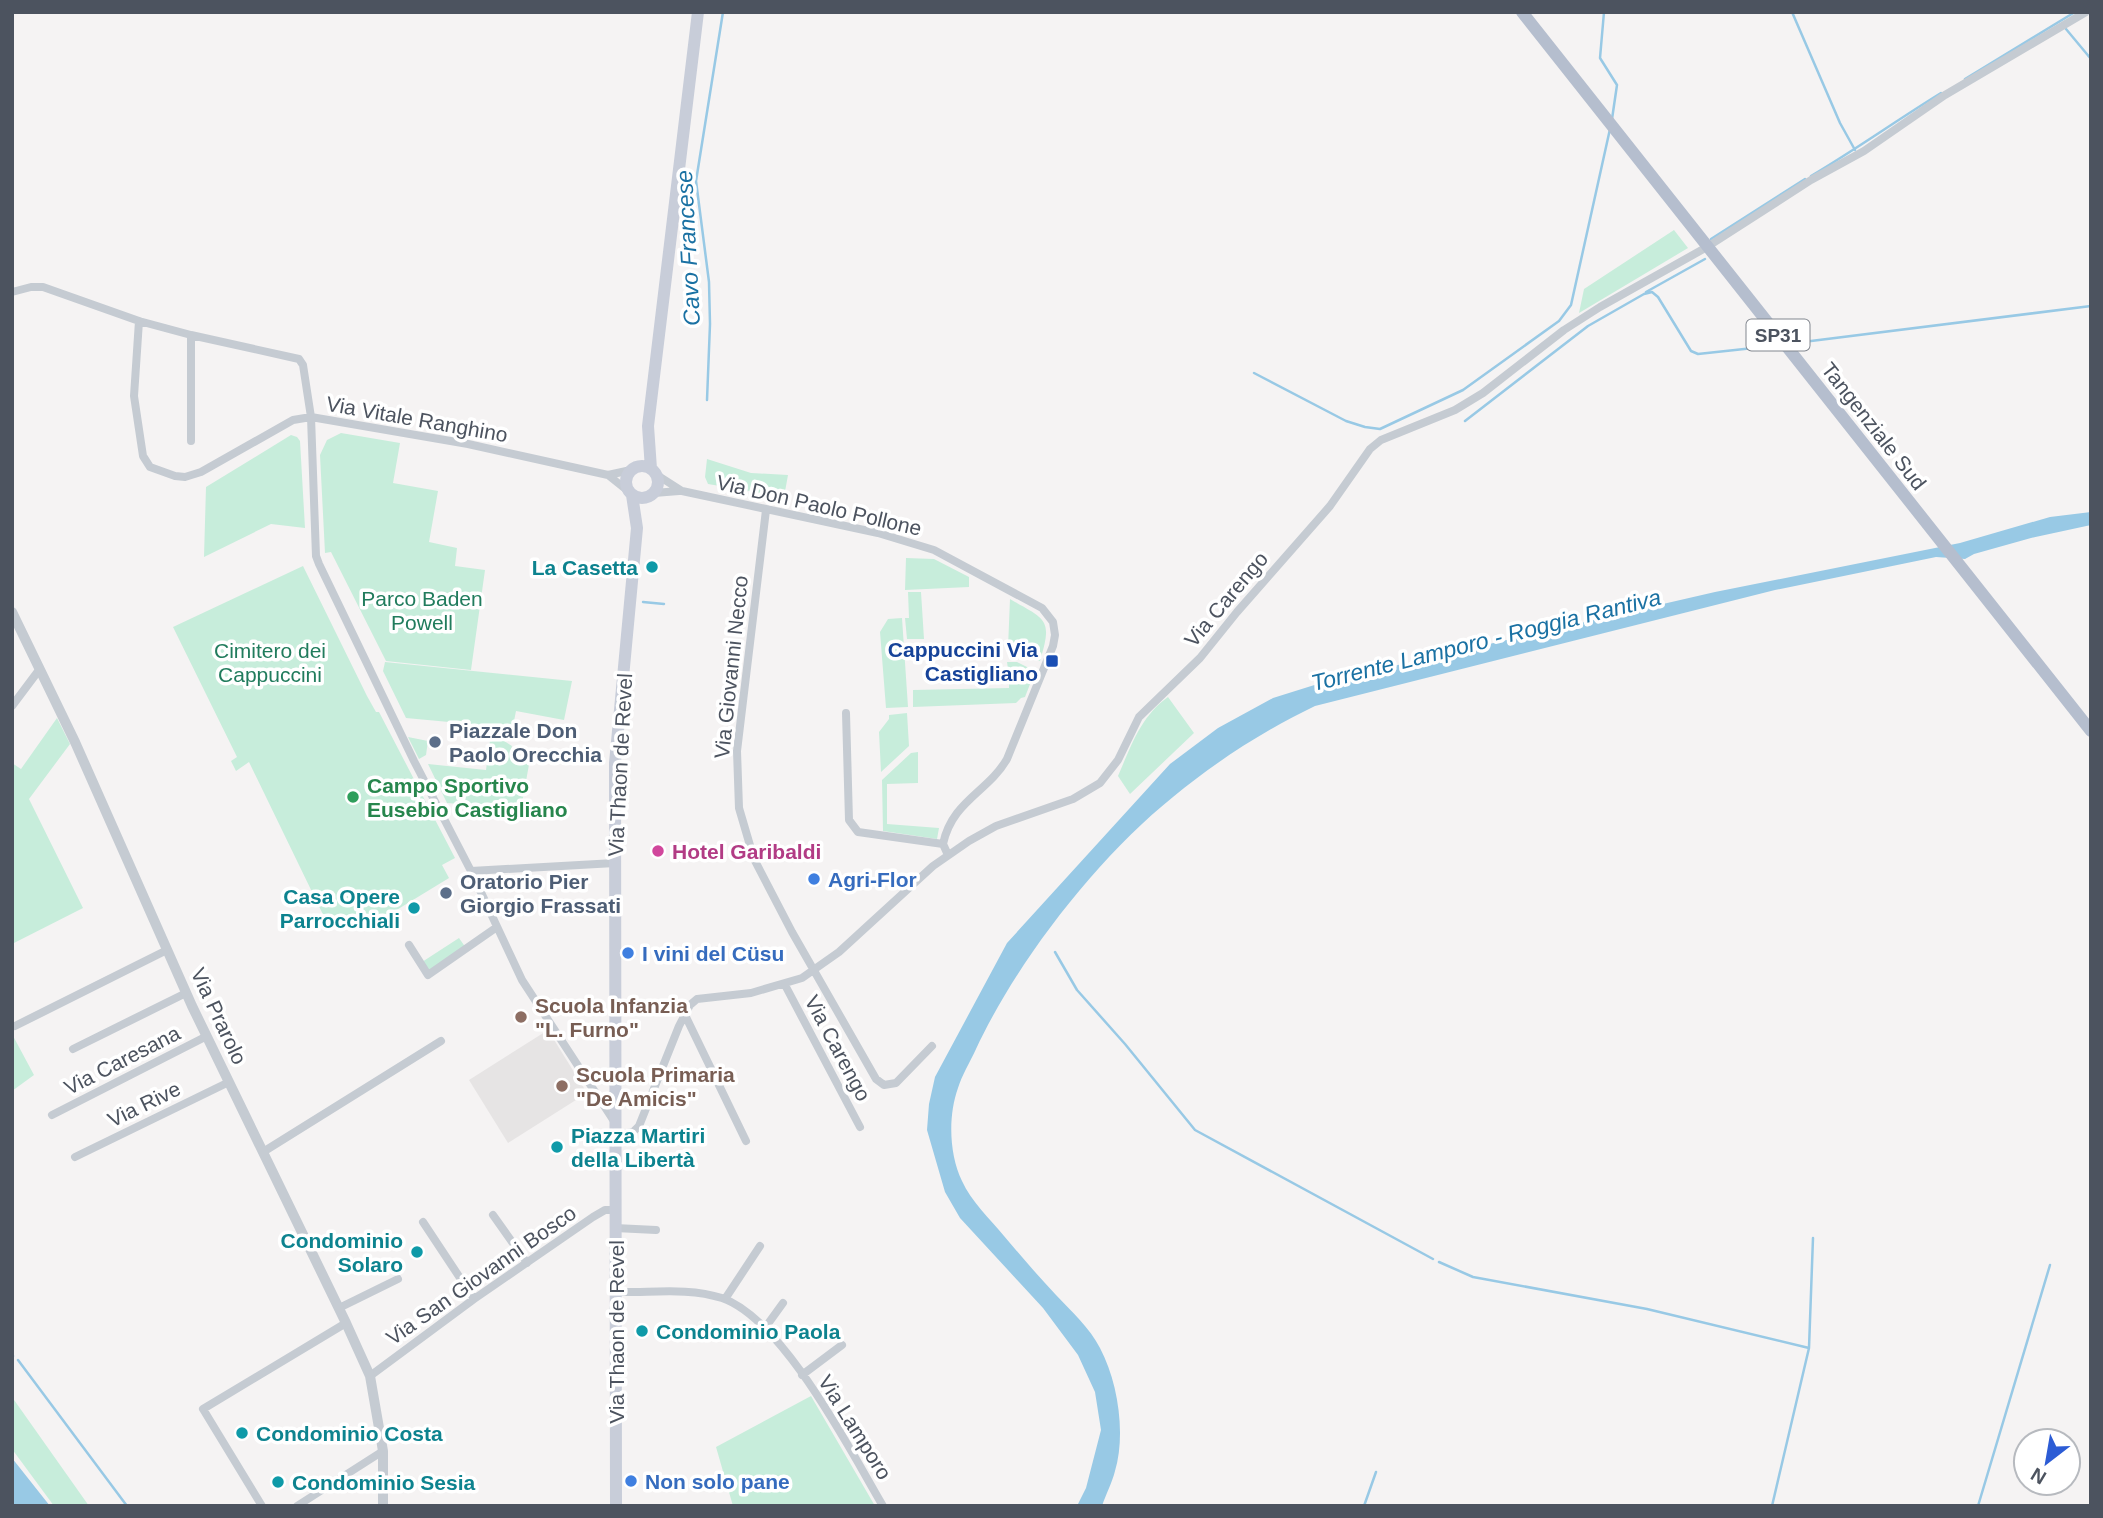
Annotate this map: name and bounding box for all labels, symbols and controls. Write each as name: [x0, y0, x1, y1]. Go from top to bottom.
water label: Cavo Francese: [671, 169, 705, 327]
road number: SP31: [1746, 320, 1810, 350]
street label: Tangenziale Sud: [1817, 358, 1931, 494]
street label: Via Vitale Ranghino: [325, 392, 509, 446]
street label: Via Don Paolo Pollone: [714, 470, 924, 540]
street label: Via Carengo: [1180, 547, 1272, 651]
place label: La Casetta: [532, 556, 638, 579]
marker: La Casetta: [644, 559, 660, 575]
street label: Via Giovanni Necco: [710, 574, 752, 760]
water label: Torrente Lamporo - Roggia Rantiva: [1308, 584, 1664, 696]
park label: Parco Baden Powell: [361, 587, 483, 634]
place label: Cappuccini Via Castigliano: [888, 638, 1038, 685]
park label: Cimitero dei Cappuccini: [214, 639, 326, 686]
marker: Cappuccini Via Castigliano: [1044, 653, 1060, 669]
street label: Via Thaon de Revel: [604, 673, 636, 857]
place label: Piazzale Don Paolo Orecchia: [449, 719, 602, 766]
marker: Piazzale Don Paolo Orecchia: [427, 734, 443, 750]
place label: Campo Sportivo Eusebio Castigliano: [367, 774, 568, 821]
marker: Campo Sportivo Eusebio Castigliano: [345, 789, 361, 805]
place label: Hotel Garibaldi: [672, 840, 821, 863]
marker: Hotel Garibaldi: [650, 843, 666, 859]
place label: Agri-Flor: [828, 868, 917, 891]
place label: Oratorio Pier Giorgio Frassati: [460, 870, 621, 917]
marker: Agri-Flor: [806, 871, 822, 887]
place label: Casa Opere Parrocchiali: [280, 885, 400, 932]
marker: Oratorio Pier Giorgio Frassati: [438, 885, 454, 901]
marker: Casa Opere Parrocchiali: [406, 900, 422, 916]
place label: I vini del Cüsu: [642, 942, 784, 965]
marker: I vini del Cüsu: [620, 945, 636, 961]
street label: Via Prarolo: [187, 964, 251, 1068]
street label: Via Carengo: [801, 991, 875, 1105]
place label: Scuola Infanzia "L. Furno": [535, 994, 688, 1041]
marker: Scuola Infanzia "L. Furno": [513, 1009, 529, 1025]
street label: Via Caresana: [60, 1021, 184, 1099]
place label: Scuola Primaria "De Amicis": [576, 1063, 735, 1110]
street label: Via Rive: [104, 1077, 184, 1131]
marker: Scuola Primaria "De Amicis": [554, 1078, 570, 1094]
place label: Piazza Martiri della Libertà: [571, 1124, 705, 1171]
marker: Piazza Martiri della Libertà: [549, 1139, 565, 1155]
street label: Via San Giovanni Bosco: [382, 1201, 580, 1349]
place label: Condominio Solaro: [281, 1229, 403, 1276]
street label: Via Thaon de Revel: [605, 1240, 628, 1424]
marker: Condominio Solaro: [409, 1244, 425, 1260]
place label: Condominio Paola: [656, 1320, 841, 1343]
marker: Condominio Paola: [634, 1323, 650, 1339]
street label: Via Lamporo: [814, 1371, 896, 1483]
place label: Condominio Costa: [256, 1422, 443, 1445]
marker: Condominio Costa: [234, 1425, 250, 1441]
north arrow: [2012, 1427, 2082, 1497]
text: N: [2027, 1464, 2050, 1489]
place label: Non solo pane: [645, 1470, 790, 1493]
place label: Condominio Sesia: [292, 1471, 476, 1494]
marker: Non solo pane: [623, 1473, 639, 1489]
marker: Condominio Sesia: [270, 1474, 286, 1490]

